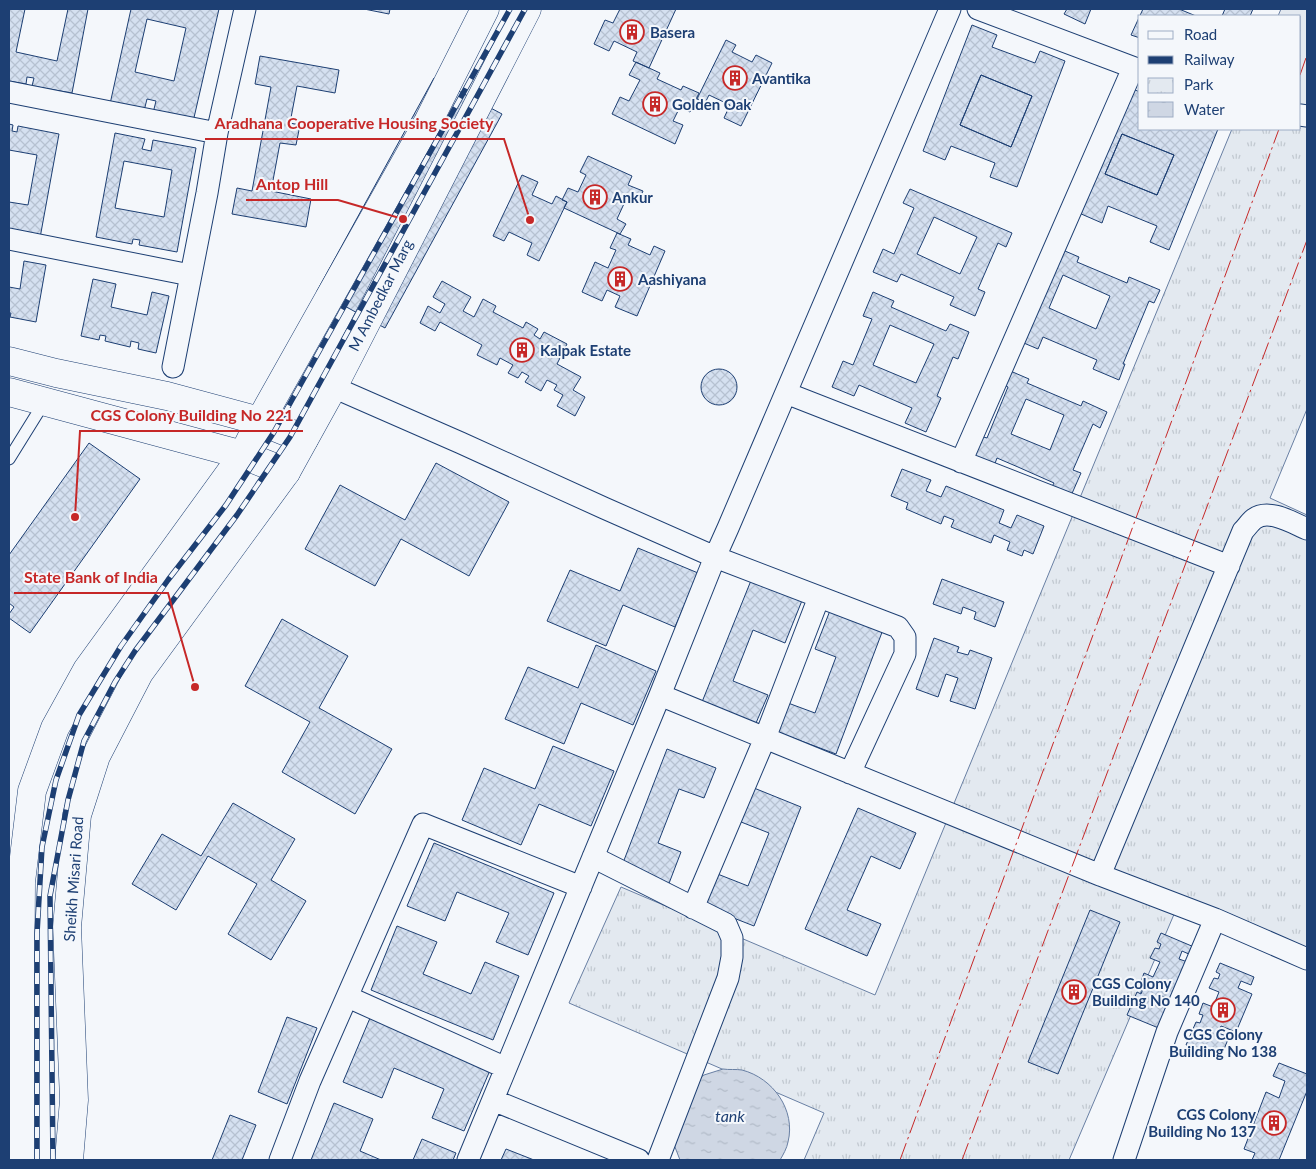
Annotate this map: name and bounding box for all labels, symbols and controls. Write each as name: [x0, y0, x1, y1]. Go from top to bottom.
legend: [1138, 15, 1301, 130]
building icon: Basera: [619, 19, 645, 45]
place label: Basera: [650, 23, 695, 41]
text: Road: [1184, 25, 1217, 43]
text: Railway: [1184, 50, 1235, 68]
building icon: Avantika: [722, 65, 748, 91]
place label: Avantika: [751, 69, 811, 87]
text: Park: [1184, 75, 1214, 93]
building icon: Golden Oak: [642, 91, 668, 117]
place label: Golden Oak: [672, 95, 752, 113]
text: Water: [1184, 100, 1225, 118]
callout: Aradhana Cooperative Housing Society: [205, 108, 504, 139]
text: Aradhana Cooperative Housing Society: [214, 113, 494, 132]
callout: Antop Hill: [246, 169, 338, 200]
text: Antop Hill: [255, 174, 328, 193]
building icon: Ankur: [582, 184, 608, 210]
place label: Ankur: [611, 188, 653, 206]
street label: M Ambedkar Marg: [344, 236, 416, 354]
building icon: Aashiyana: [607, 266, 633, 292]
place label: Aashiyana: [637, 270, 706, 288]
building icon: Kalpak Estate: [509, 337, 535, 363]
place label: Kalpak Estate: [540, 341, 631, 359]
callout: CGS Colony Building No 221: [80, 400, 303, 431]
text: CGS Colony Building No 221: [90, 405, 294, 424]
callout: State Bank of India: [14, 562, 168, 593]
text: State Bank of India: [24, 567, 158, 586]
street label: Sheikh Misari Road: [60, 816, 86, 942]
place label: CGS Colony Building No 140: [1092, 974, 1200, 1009]
building icon: CGS Colony Building No 140: [1061, 979, 1087, 1005]
building icon: CGS Colony Building No 138: [1210, 997, 1236, 1023]
place label: CGS Colony Building No 138: [1169, 1025, 1277, 1060]
place label: CGS Colony Building No 137: [1148, 1105, 1256, 1140]
water label: tank: [715, 1106, 745, 1125]
building icon: CGS Colony Building No 137: [1261, 1110, 1287, 1136]

